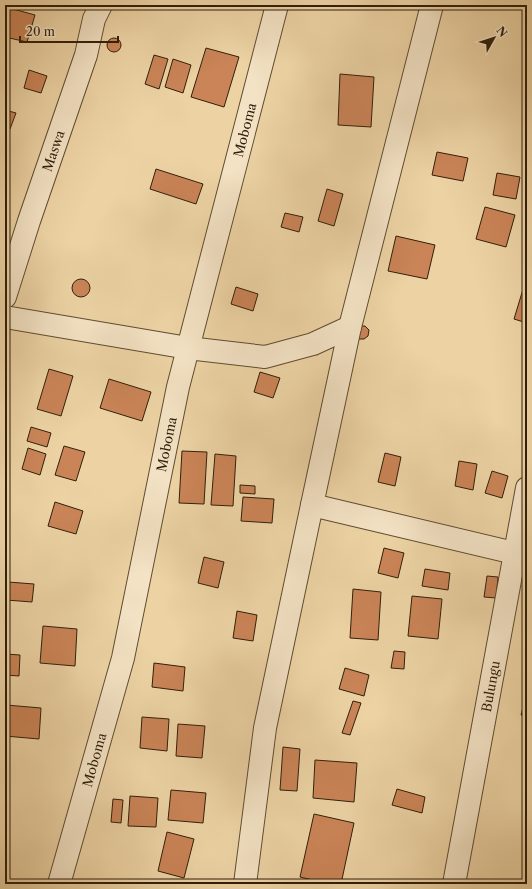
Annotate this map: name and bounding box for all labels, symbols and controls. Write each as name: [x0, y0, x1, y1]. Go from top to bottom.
scale bar: [20, 18, 118, 44]
north arrow: [474, 18, 514, 58]
text: 20 m: [26, 24, 55, 39]
text: N: [493, 24, 510, 40]
street label: Moboma: [230, 101, 259, 159]
street label: Maswa: [39, 128, 68, 174]
street label: Moboma: [153, 415, 180, 473]
street label: Bulungu: [478, 659, 503, 713]
street label: Moboma: [79, 731, 109, 789]

